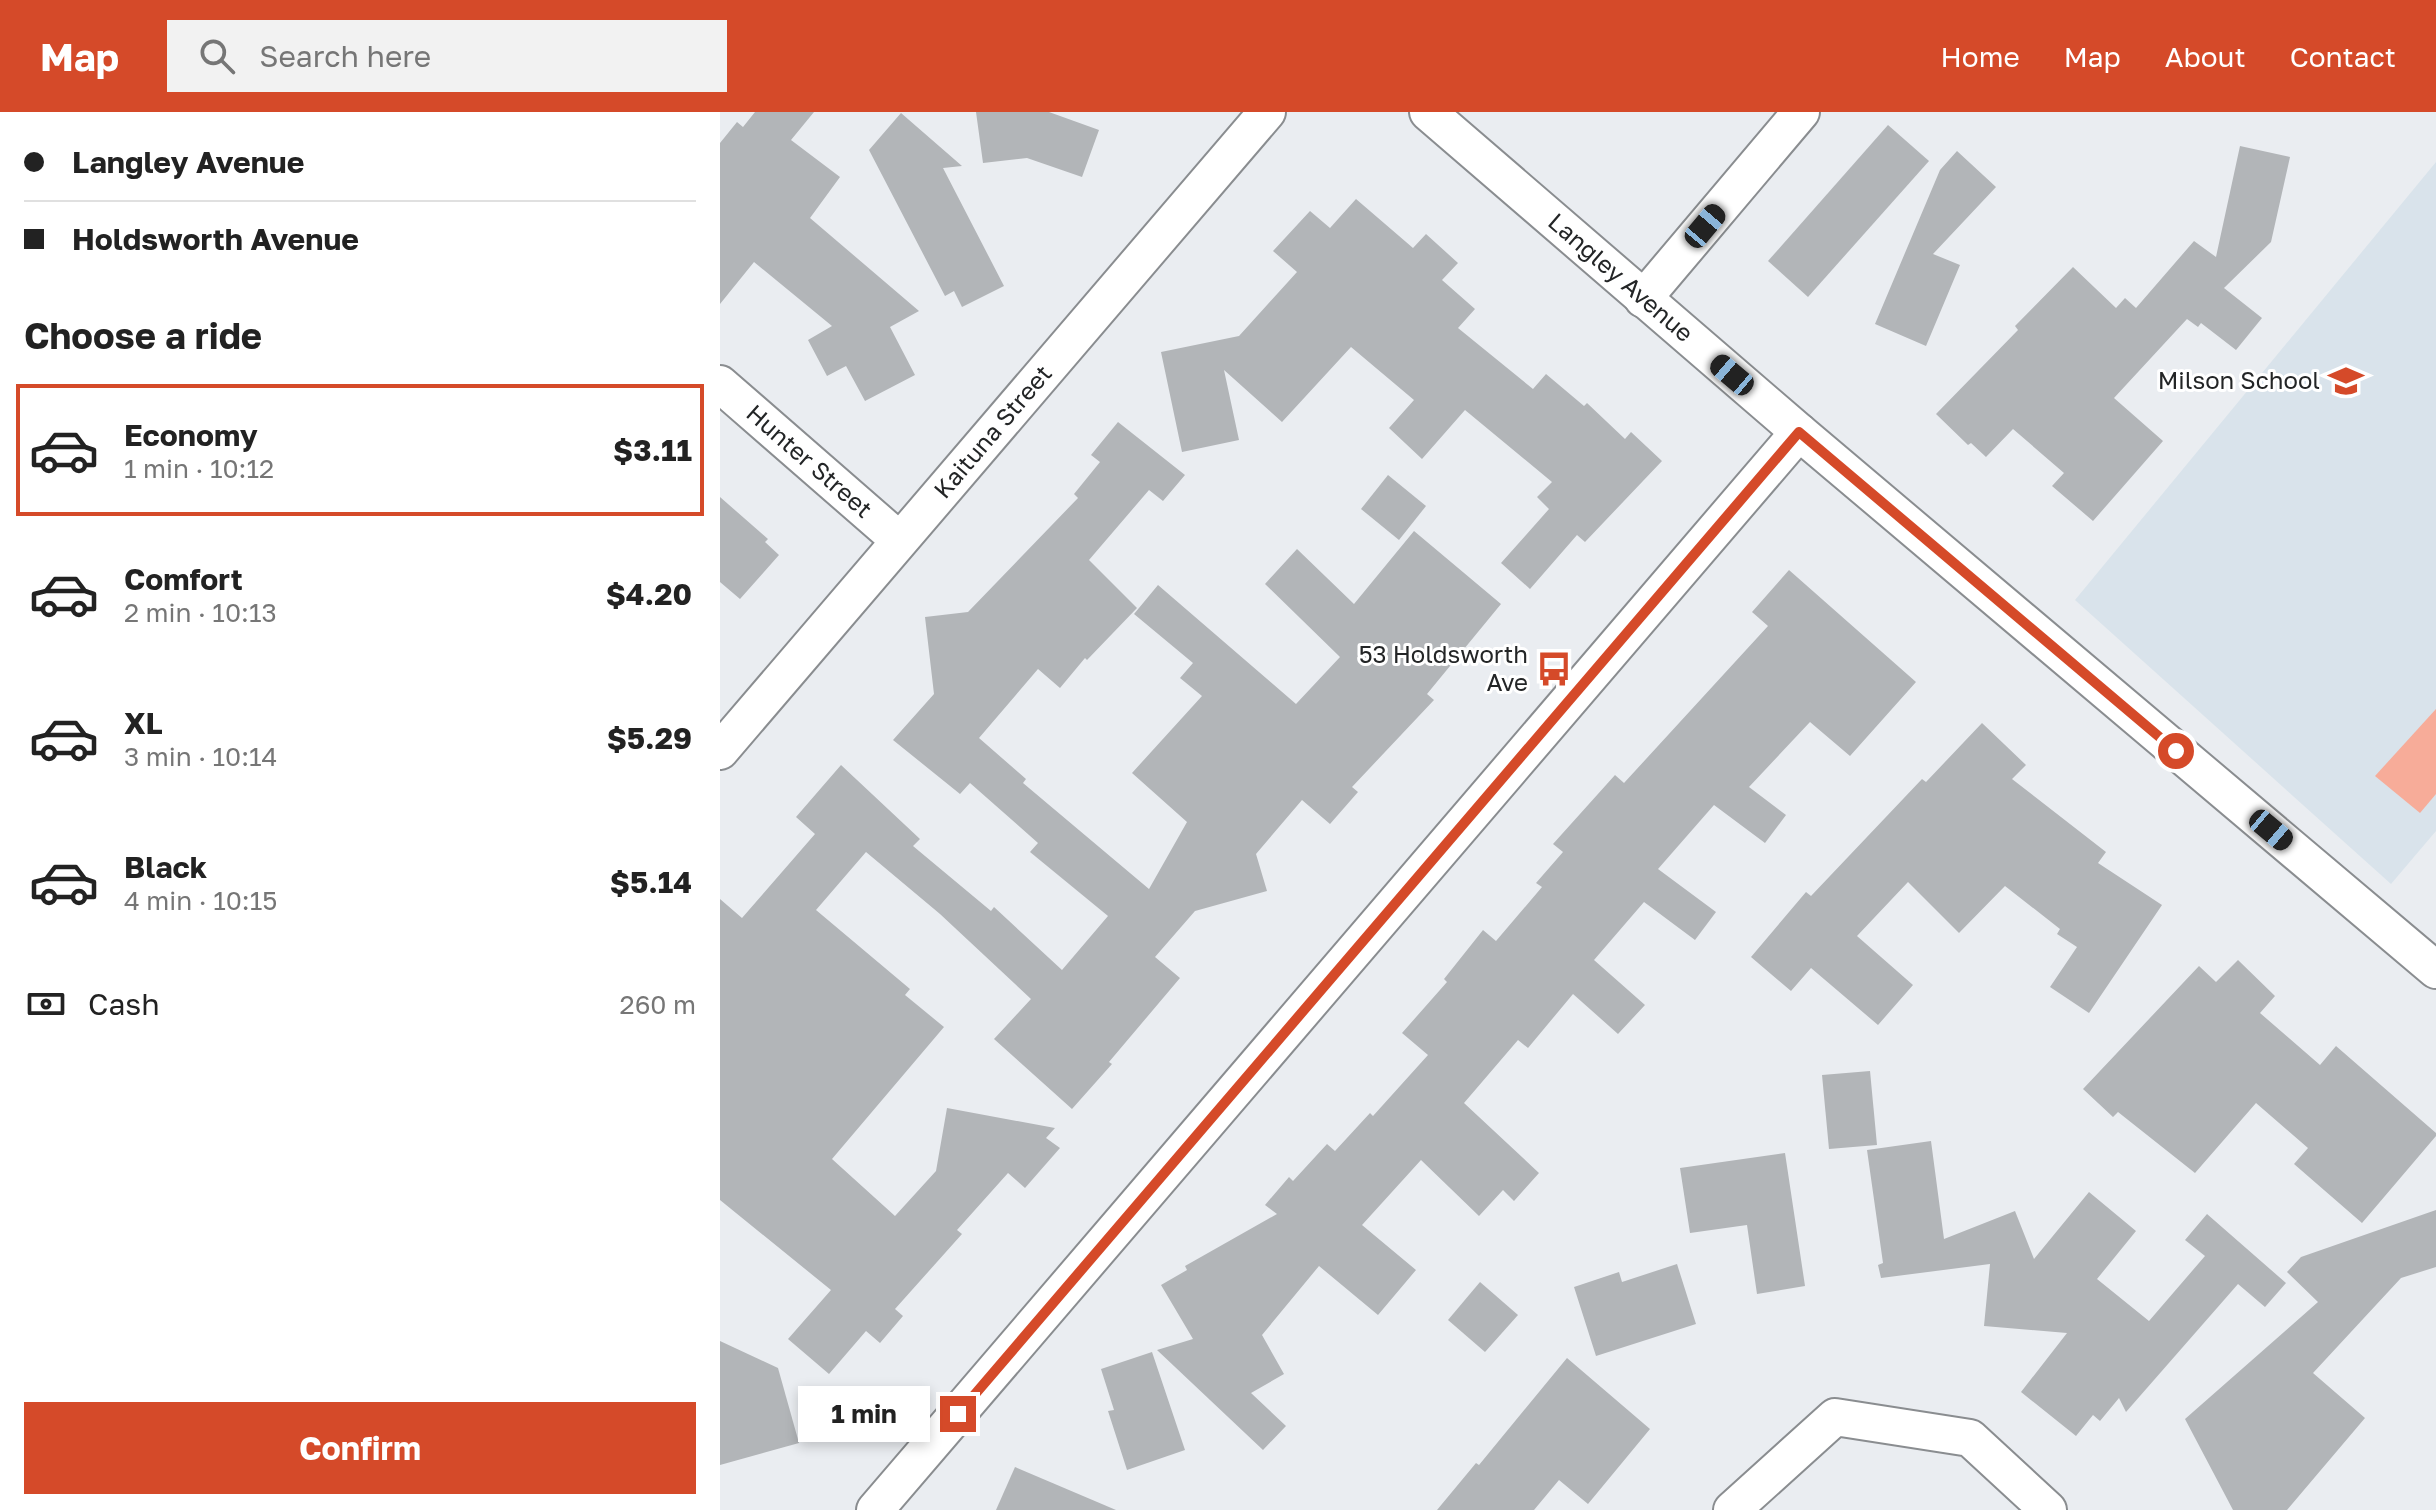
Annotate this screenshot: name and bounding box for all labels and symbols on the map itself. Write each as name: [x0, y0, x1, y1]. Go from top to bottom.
car: [1680, 200, 1730, 252]
street label: Langley Avenue: [1543, 206, 1700, 347]
car: [1706, 350, 1758, 400]
street label: Kaituna Street: [927, 359, 1057, 503]
school or university icon: Milson School: [2327, 362, 2365, 400]
place label: Milson School: [2158, 365, 2320, 394]
street label: Hunter Street: [741, 398, 879, 523]
place label: 53 Holdsworth Ave: [1359, 639, 1528, 696]
bus stop icon: 53 Holdsworth Ave: [1535, 650, 1573, 688]
route start: [2158, 733, 2194, 769]
car: [2245, 805, 2297, 855]
callout: 1 min: [798, 1386, 930, 1442]
route end: [940, 1396, 976, 1432]

